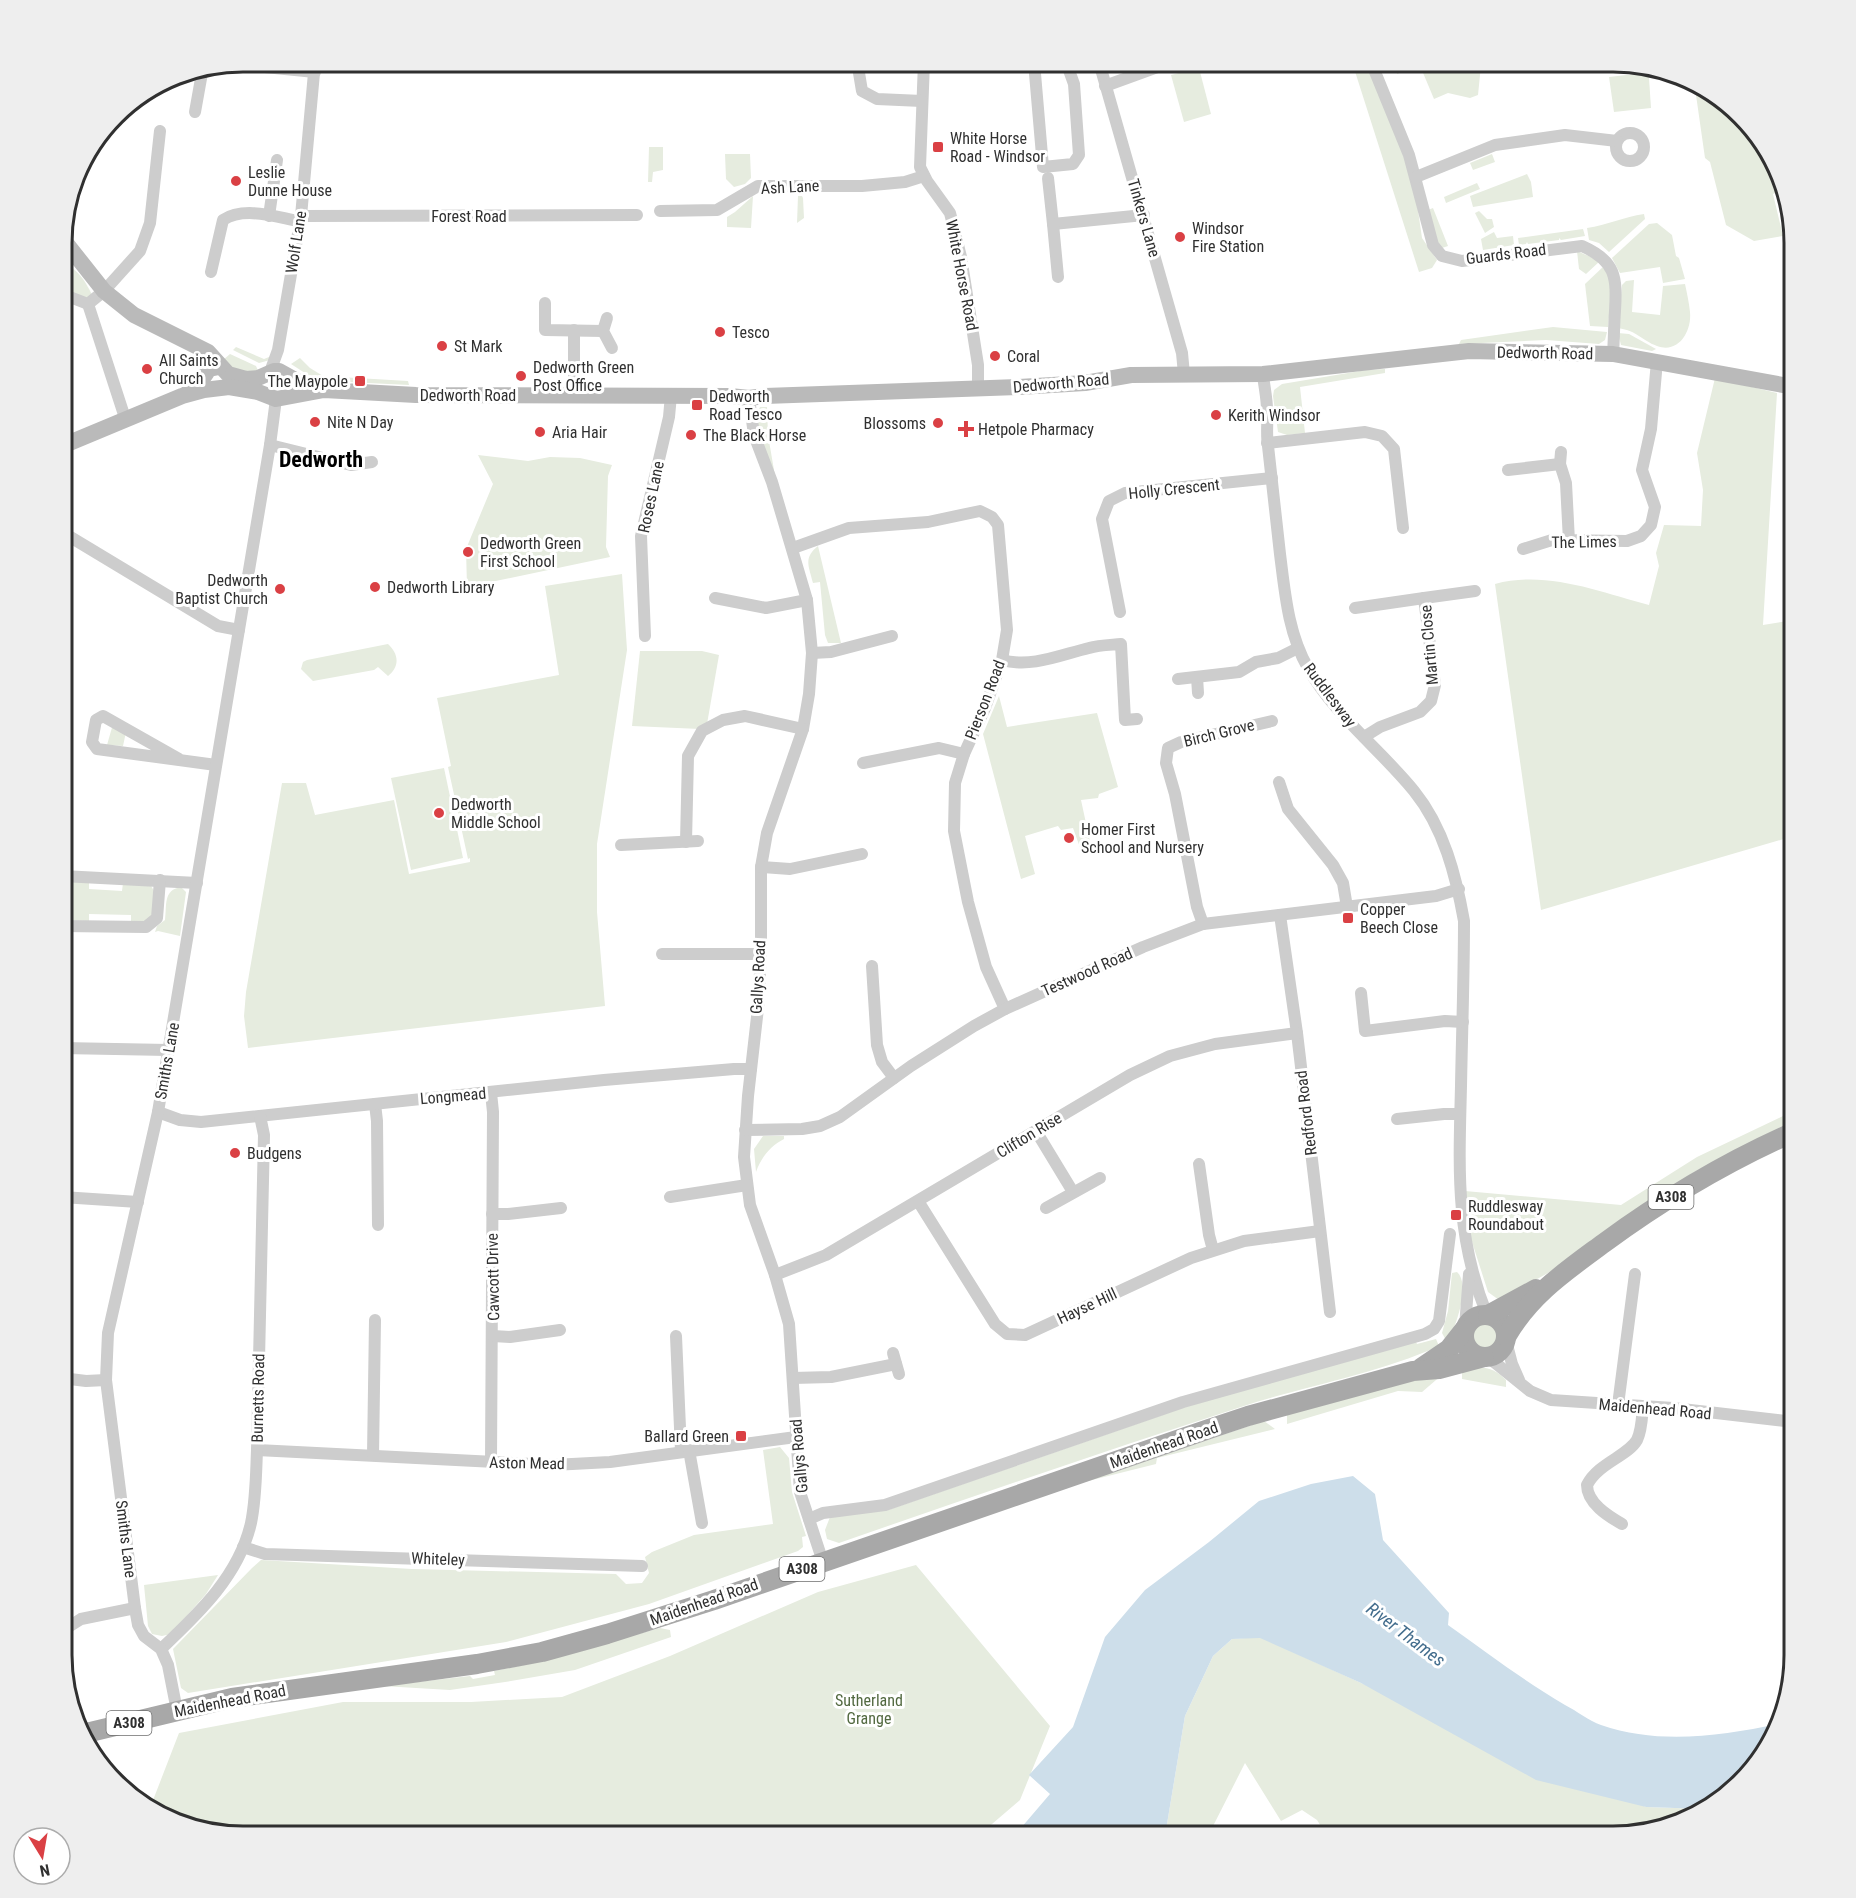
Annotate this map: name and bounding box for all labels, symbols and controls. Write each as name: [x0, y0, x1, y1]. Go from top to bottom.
place label: White Horse Road - Windsor: [950, 129, 1045, 166]
marker: White Horse Road - Windsor: [931, 140, 945, 154]
place label: Leslie Dunne House: [248, 163, 332, 200]
marker: Leslie Dunne House: [229, 174, 243, 188]
street label: Ash Lane: [760, 176, 820, 198]
street label: Tinkers Lane: [1124, 177, 1164, 259]
street label: Forest Road: [431, 207, 507, 226]
street label: Wolf Lane: [282, 209, 310, 275]
street label: White Horse Road: [942, 218, 982, 332]
place label: Windsor Fire Station: [1192, 219, 1264, 256]
marker: Windsor Fire Station: [1173, 230, 1187, 244]
street label: Guards Road: [1465, 240, 1547, 268]
place label: Tesco: [732, 323, 770, 342]
marker: Tesco: [713, 325, 727, 339]
place label: St Mark: [454, 337, 503, 356]
marker: St Mark: [435, 339, 449, 353]
street label: Dedworth Road: [1497, 343, 1593, 363]
place label: Coral: [1007, 347, 1040, 366]
marker: Coral: [988, 349, 1002, 363]
place label: All Saints Church: [159, 351, 219, 388]
place label: Dedworth Green Post Office: [533, 358, 634, 395]
marker: All Saints Church: [140, 362, 154, 376]
marker: Dedworth Green Post Office: [514, 369, 528, 383]
street label: Dedworth Road: [1012, 369, 1110, 397]
place label: The Maypole: [267, 372, 348, 391]
marker: The Maypole: [353, 374, 367, 388]
street label: Dedworth Road: [420, 386, 516, 405]
place label: Dedworth Road Tesco: [709, 387, 782, 424]
marker: Dedworth Road Tesco: [690, 398, 704, 412]
place label: Kerith Windsor: [1228, 406, 1321, 425]
marker: Kerith Windsor: [1209, 408, 1223, 422]
place label: Nite N Day: [327, 413, 394, 432]
place label: Blossoms: [864, 414, 926, 433]
marker: Nite N Day: [308, 415, 322, 429]
marker: Blossoms: [931, 416, 945, 430]
place label: Hetpole Pharmacy: [978, 420, 1094, 439]
marker: Hetpole Pharmacy: [959, 422, 973, 436]
place label: Aria Hair: [552, 423, 607, 442]
marker: Aria Hair: [533, 425, 547, 439]
place label: The Black Horse: [703, 426, 806, 445]
marker: The Black Horse: [684, 428, 698, 442]
district label: Dedworth: [279, 447, 363, 472]
street label: Roses Lane: [634, 459, 668, 535]
street label: Holly Crescent: [1127, 475, 1221, 503]
street label: The Limes: [1551, 532, 1617, 552]
place label: Dedworth Green First School: [480, 534, 581, 571]
marker: Dedworth Green First School: [461, 545, 475, 559]
place label: Dedworth Baptist Church: [175, 571, 268, 608]
place label: Dedworth Library: [387, 578, 495, 597]
marker: Dedworth Library: [368, 580, 382, 594]
marker: Dedworth Baptist Church: [273, 582, 287, 596]
street label: Martin Close: [1416, 604, 1442, 686]
street label: Pierson Road: [961, 657, 1009, 743]
street label: Ruddlesway: [1300, 659, 1360, 731]
street label: Birch Grove: [1182, 715, 1256, 751]
place label: Dedworth Middle School: [451, 795, 541, 832]
marker: Dedworth Middle School: [432, 806, 446, 820]
place label: Homer First School and Nursery: [1081, 820, 1204, 857]
marker: Homer First School and Nursery: [1062, 831, 1076, 845]
place label: Copper Beech Close: [1360, 900, 1438, 937]
marker: Copper Beech Close: [1341, 911, 1355, 925]
street label: Gallys Road: [747, 939, 769, 1015]
street label: Testwood Road: [1039, 944, 1135, 1000]
street label: Smiths Lane: [151, 1021, 183, 1101]
street label: Redford Road: [1291, 1069, 1321, 1157]
street label: Longmead: [419, 1084, 487, 1108]
street label: Clifton Rise: [993, 1108, 1065, 1162]
place label: Budgens: [247, 1144, 302, 1163]
marker: Budgens: [228, 1146, 242, 1160]
road number: A308: [1648, 1185, 1694, 1209]
place label: Ruddlesway Roundabout: [1468, 1197, 1544, 1234]
marker: Ruddlesway Roundabout: [1449, 1208, 1463, 1222]
street label: Cawcott Drive: [483, 1233, 503, 1321]
street label: Hayse Hill: [1054, 1284, 1120, 1328]
street label: Burnetts Road: [248, 1353, 268, 1443]
street label: Maidenhead Road: [1598, 1395, 1712, 1423]
street label: Gallys Road: [786, 1418, 812, 1494]
street label: Maidenhead Road: [1107, 1418, 1221, 1472]
place label: Ballard Green: [644, 1427, 729, 1446]
marker: Ballard Green: [734, 1429, 748, 1443]
street label: Aston Mead: [489, 1453, 565, 1473]
street label: Smiths Lane: [112, 1499, 140, 1579]
street label: Whiteley: [411, 1549, 465, 1569]
road number: A308: [780, 1557, 824, 1581]
street label: Maidenhead Road: [647, 1575, 761, 1629]
water label: River Thames: [1363, 1598, 1450, 1670]
street label: Maidenhead Road: [173, 1681, 287, 1721]
park label: Sutherland Grange: [835, 1691, 903, 1728]
road number: A308: [106, 1711, 152, 1735]
north arrow: [12, 1826, 72, 1886]
text: N: [38, 1860, 51, 1880]

